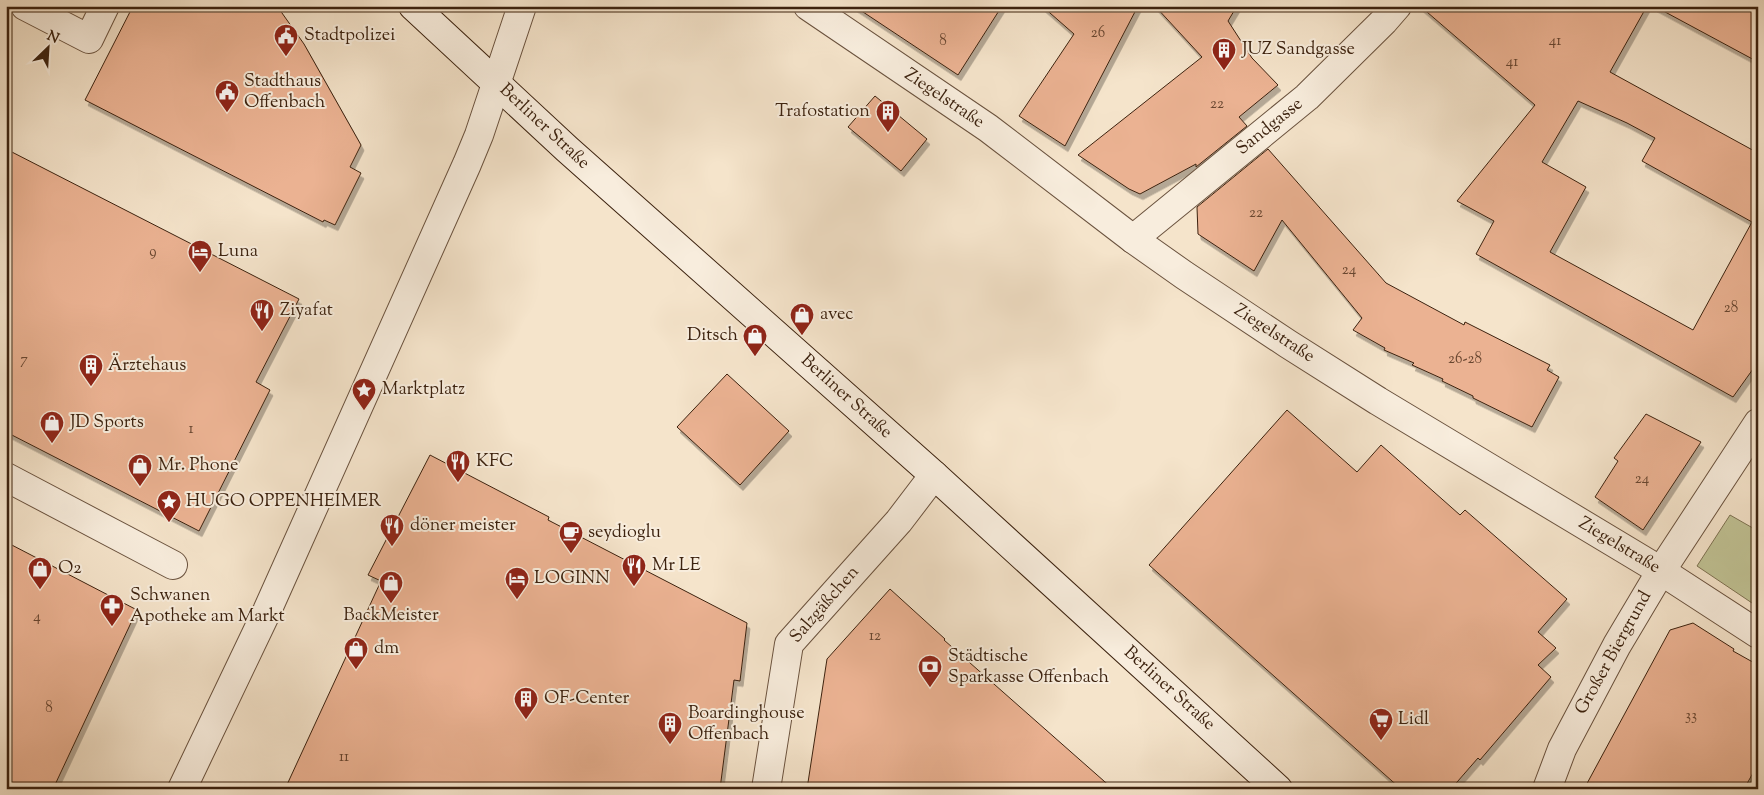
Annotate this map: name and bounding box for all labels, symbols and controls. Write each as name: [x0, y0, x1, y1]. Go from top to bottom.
north arrow: [22, 22, 72, 72]
public building icon: Stadtpolizei: [273, 23, 299, 57]
place label: Stadtpolizei: [304, 23, 395, 49]
house number: 26: [1091, 23, 1105, 44]
text: N: [43, 27, 62, 49]
house number: 8: [939, 31, 947, 52]
house number: 41: [1549, 31, 1561, 52]
building icon: JUZ Sandgasse: [1211, 37, 1237, 71]
place label: JUZ Sandgasse: [1241, 37, 1355, 63]
house number: 41: [1506, 52, 1518, 73]
street label: Ziegelstraße: [899, 63, 989, 135]
place label: Stadthaus Offenbach: [244, 69, 326, 116]
street label: Berliner Straße: [493, 78, 595, 176]
public building icon: Stadthaus Offenbach: [214, 79, 240, 113]
street label: Sandgasse: [1231, 92, 1309, 162]
house number: 22: [1210, 94, 1224, 115]
place label: Trafostation: [775, 99, 870, 125]
building icon: Trafostation: [875, 99, 901, 133]
house number: 22: [1249, 203, 1263, 224]
hotel icon: Luna: [187, 239, 213, 273]
place label: Luna: [218, 239, 258, 265]
house number: 9: [149, 242, 157, 263]
house number: 24: [1342, 260, 1357, 281]
restaurant icon: Ziyafat: [249, 298, 275, 332]
place label: Ziyafat: [280, 298, 333, 324]
street label: Ziegelstraße: [1228, 298, 1320, 370]
house number: 28: [1724, 298, 1738, 319]
shop icon: avec: [789, 302, 815, 336]
place label: avec: [820, 302, 853, 328]
place label: Ditsch: [687, 323, 738, 349]
shop icon: Ditsch: [742, 323, 768, 357]
street label: Berliner Straße: [794, 349, 898, 445]
house number: 26-28: [1448, 349, 1482, 370]
house number: 7: [20, 350, 28, 371]
building icon: Ärztehaus: [78, 353, 104, 387]
place label: Ärztehaus: [108, 353, 186, 379]
place icon: Marktplatz: [351, 377, 377, 411]
place label: Marktplatz: [382, 377, 465, 403]
shop icon: JD Sports: [39, 410, 65, 444]
place label: JD Sports: [69, 410, 144, 436]
house number: 1: [188, 419, 194, 440]
restaurant icon: KFC: [445, 449, 471, 483]
place label: KFC: [476, 449, 514, 475]
shop icon: Mr. Phone: [127, 453, 153, 487]
place label: Mr. Phone: [158, 453, 238, 479]
house number: 24: [1635, 469, 1650, 490]
place icon: HUGO OPPENHEIMER: [156, 489, 182, 523]
place label: HUGO OPPENHEIMER: [186, 489, 381, 515]
street label: Ziegelstraße: [1573, 511, 1665, 581]
restaurant icon: döner meister: [379, 513, 405, 547]
place label: döner meister: [410, 513, 516, 539]
cafe icon: seydioglu: [558, 520, 584, 554]
place label: seydioglu: [588, 520, 661, 546]
restaurant icon: Mr LE: [621, 553, 647, 587]
place label: Mr LE: [652, 553, 701, 579]
shop icon: O2: [27, 556, 53, 590]
place label: O2: [58, 556, 82, 582]
street label: Salzgäßchen: [784, 560, 866, 649]
hotel icon: LOGINN: [504, 566, 530, 600]
place label: LOGINN: [534, 566, 610, 592]
shop icon: BackMeister: [378, 570, 404, 604]
place label: Schwanen Apotheke am Markt: [130, 583, 285, 630]
street label: Großer Biergrund: [1569, 586, 1659, 720]
pharmacy icon: Schwanen Apotheke am Markt: [99, 593, 125, 627]
place label: BackMeister: [343, 603, 439, 629]
house number: 4: [33, 607, 41, 628]
house number: 12: [869, 626, 881, 647]
shop icon: dm: [343, 636, 369, 670]
place label: dm: [374, 636, 399, 662]
street label: Berliner Straße: [1117, 641, 1221, 737]
place label: Städtische Sparkasse Offenbach: [948, 644, 1110, 691]
bank icon: Städtische Sparkasse Offenbach: [917, 654, 943, 688]
building icon: OF-Center: [513, 686, 539, 720]
place label: OF-Center: [544, 686, 630, 712]
house number: 8: [45, 698, 53, 719]
place label: Boardinghouse Offenbach: [688, 701, 805, 748]
house number: 33: [1685, 706, 1697, 727]
supermarket icon: Lidl: [1368, 707, 1394, 741]
place label: Lidl: [1398, 707, 1429, 733]
building icon: Boardinghouse Offenbach: [657, 711, 683, 745]
house number: 11: [339, 747, 349, 768]

